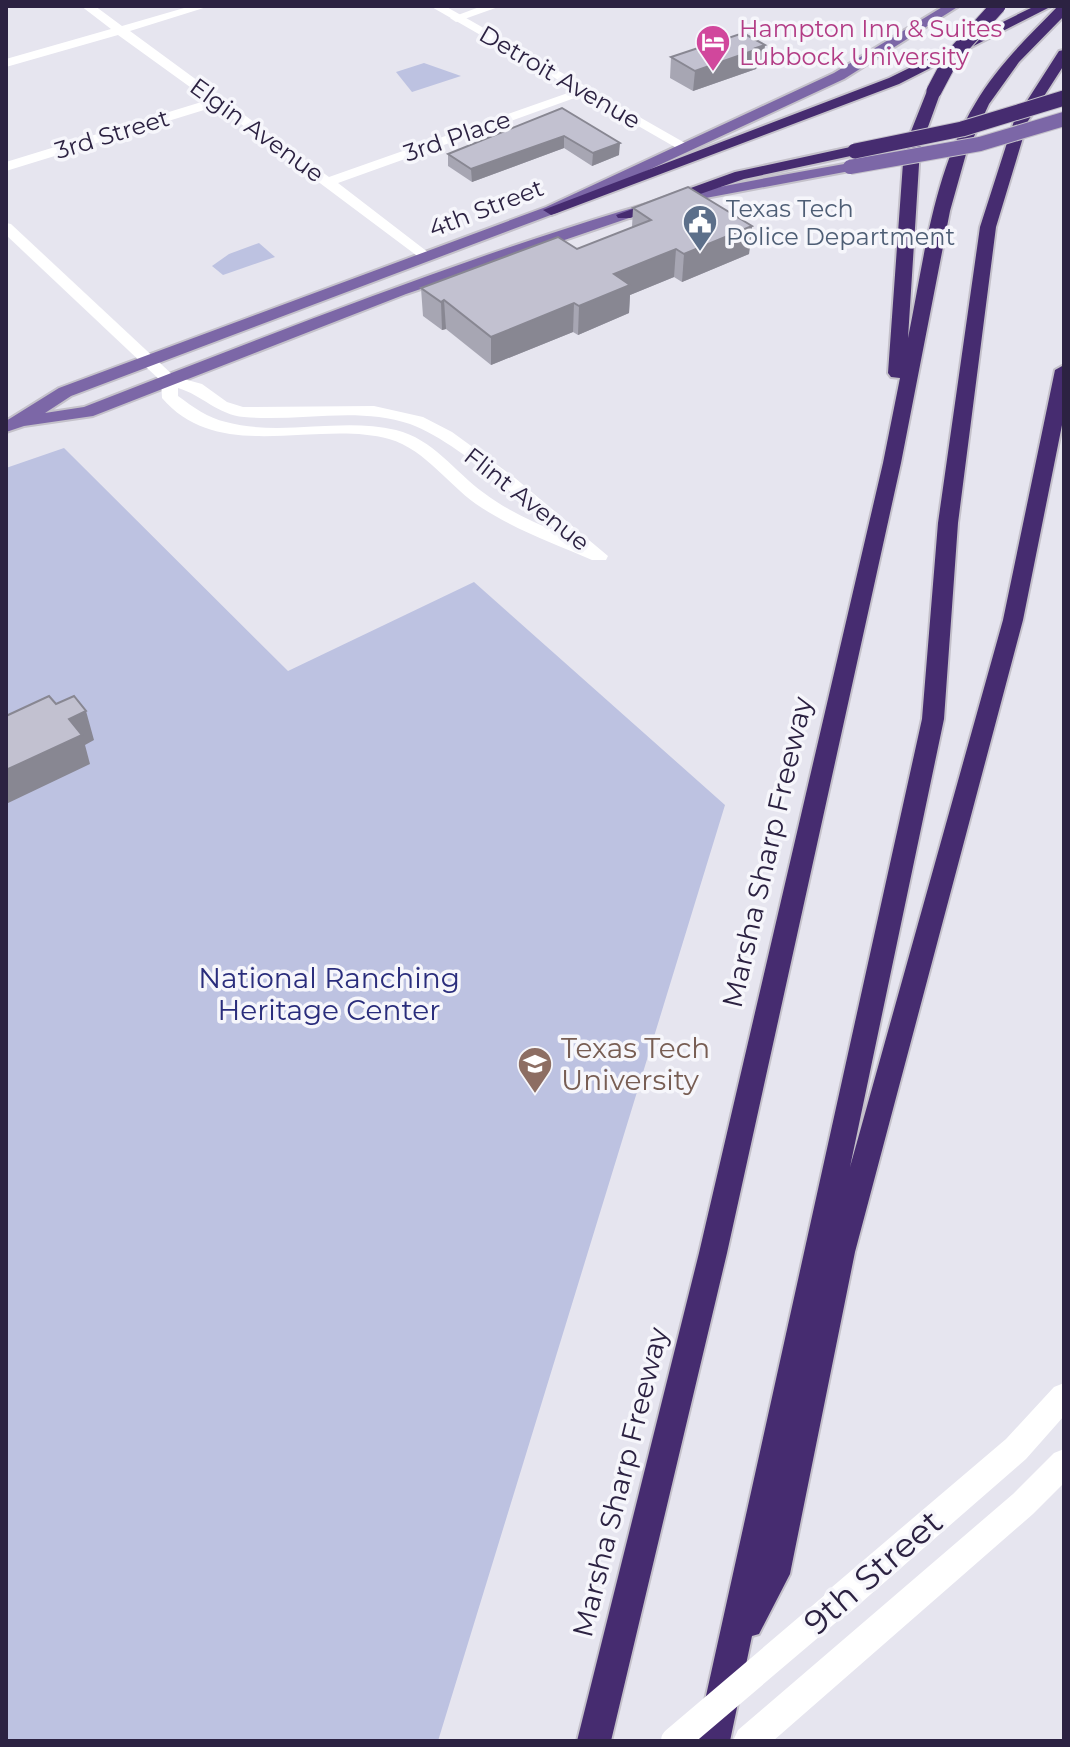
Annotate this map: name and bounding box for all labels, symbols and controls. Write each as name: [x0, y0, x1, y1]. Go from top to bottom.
place label: Hampton Inn & Suites Lubbock University: [739, 14, 1002, 71]
street label: Detroit Avenue: [474, 19, 646, 135]
hotel icon: Hampton Inn & Suites Lubbock University: [694, 23, 732, 73]
street label: Elgin Avenue: [184, 72, 330, 188]
street label: 3rd Street: [51, 103, 173, 165]
street label: 3rd Place: [400, 104, 514, 168]
street label: 4th Street: [424, 173, 548, 243]
place label: Texas Tech Police Department: [726, 194, 956, 251]
public building icon: Texas Tech Police Department: [681, 203, 719, 253]
street label: Flint Avenue: [459, 441, 595, 557]
street label: Marsha Sharp Freeway: [715, 692, 820, 1011]
park label: National Ranching Heritage Center: [198, 961, 460, 1027]
place label: Texas Tech University: [561, 1031, 710, 1097]
school or university icon: Texas Tech University: [516, 1045, 554, 1095]
street label: Marsha Sharp Freeway: [565, 1323, 675, 1640]
street label: 9th Street: [795, 1501, 951, 1643]

